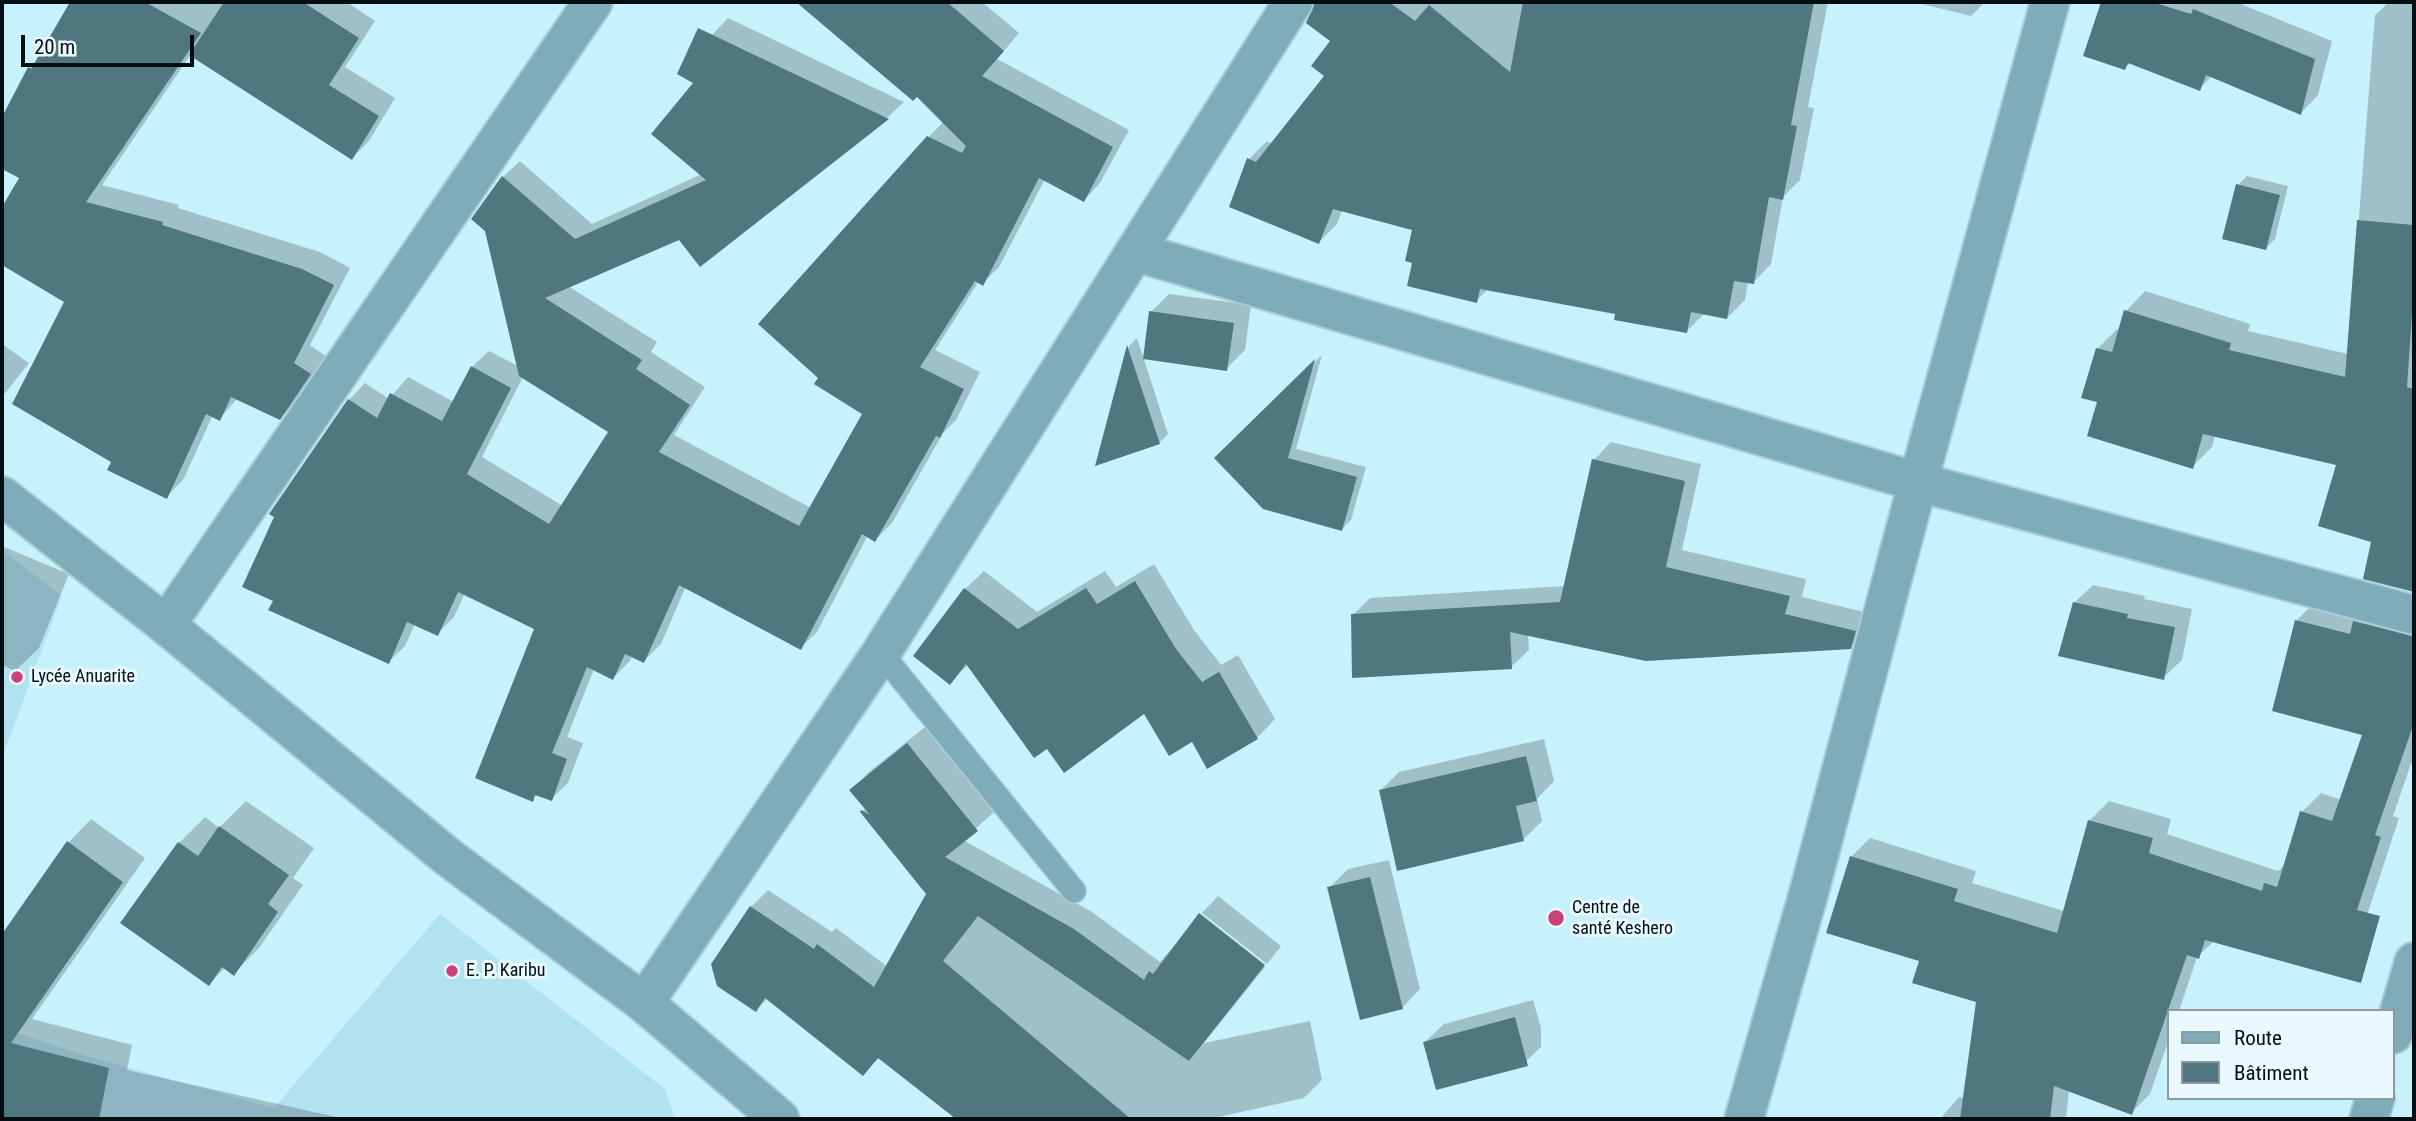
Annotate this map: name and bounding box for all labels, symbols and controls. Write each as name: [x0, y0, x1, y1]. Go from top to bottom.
scale bar: [24, 21, 198, 65]
text: 20 m: [34, 35, 75, 59]
place label: Lycée Anuarite: [31, 666, 135, 688]
marker: Lycée Anuarite: [9, 669, 25, 685]
place label: Centre de santé Keshero: [1572, 897, 1673, 940]
marker: Centre de santé Keshero: [1546, 908, 1566, 928]
place label: E. P. Karibu: [466, 960, 545, 982]
marker: E. P. Karibu: [444, 963, 460, 979]
legend: [2168, 1009, 2395, 1100]
text: Route: [2234, 1026, 2282, 1050]
text: Bâtiment: [2234, 1061, 2309, 1085]

